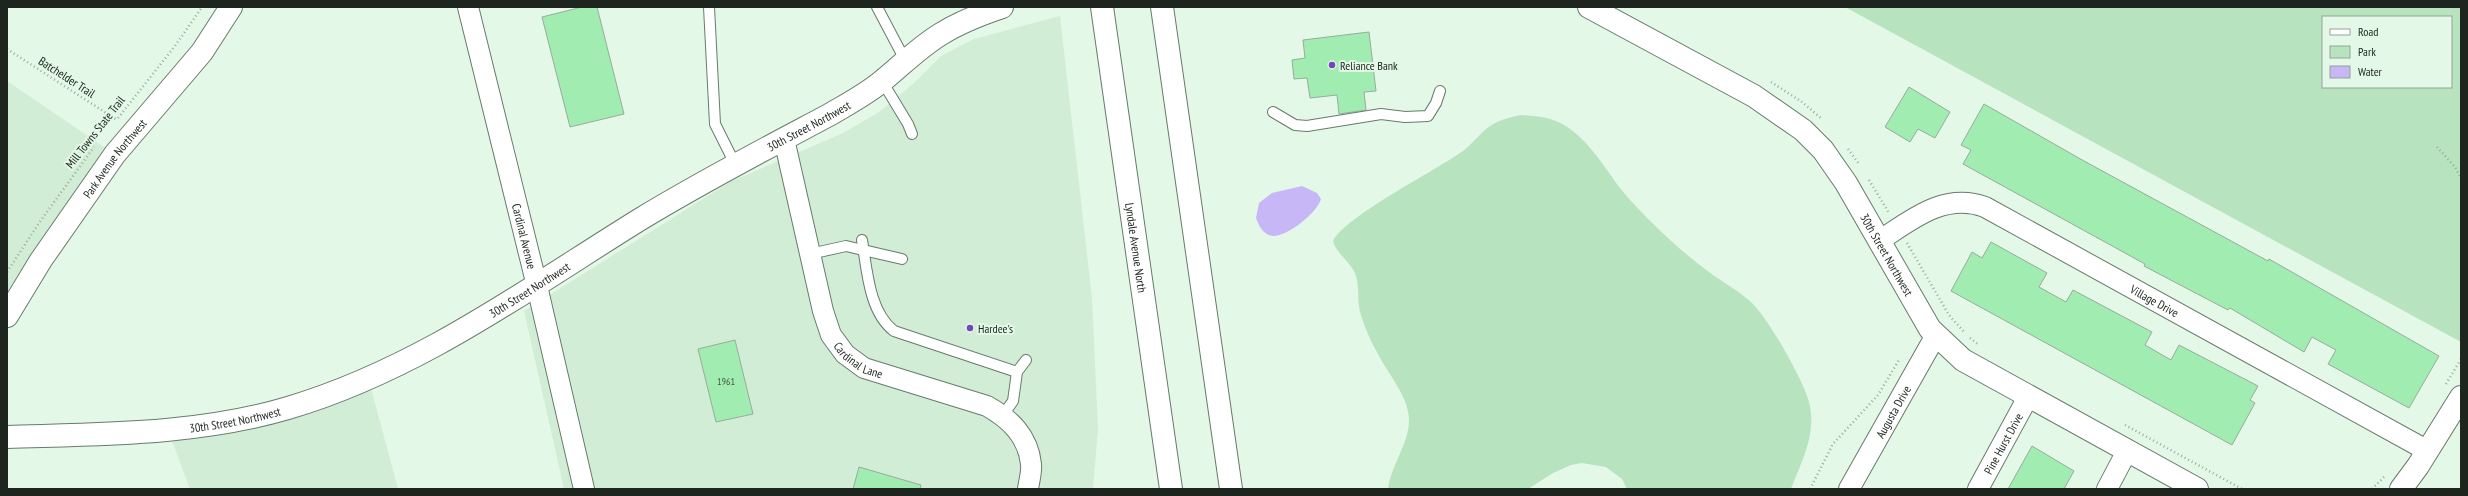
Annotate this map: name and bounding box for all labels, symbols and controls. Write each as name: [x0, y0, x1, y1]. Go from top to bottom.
legend: [2322, 16, 2452, 88]
text: Road: [2358, 24, 2378, 39]
text: Park: [2358, 44, 2376, 59]
street label: Batchelder Trail: [36, 53, 98, 101]
place label: Reliance Bank: [1340, 58, 1398, 73]
marker: Reliance Bank: [1327, 60, 1337, 70]
text: Water: [2358, 64, 2383, 79]
street label: Mill Towns State Trail: [62, 93, 128, 171]
street label: 30th Street Northwest: [764, 97, 853, 154]
street label: Park Avenue Northwest: [79, 115, 150, 201]
street label: Cardinal Avenue: [509, 202, 540, 270]
street label: Lyndale Avenue North: [1123, 202, 1150, 293]
street label: 30th Street Northwest: [1858, 211, 1917, 299]
street label: 30th Street Northwest: [486, 258, 573, 320]
street label: Village Drive: [2127, 281, 2182, 320]
place label: Hardee's: [978, 321, 1013, 336]
marker: Hardee's: [965, 323, 975, 333]
street label: Cardinal Lane: [831, 339, 885, 381]
house number: 1961: [717, 375, 735, 388]
street label: Augusta Drive: [1872, 383, 1914, 440]
street label: 30th Street Northwest: [189, 403, 283, 435]
street label: Pine Hurst Drive: [1980, 410, 2026, 477]

